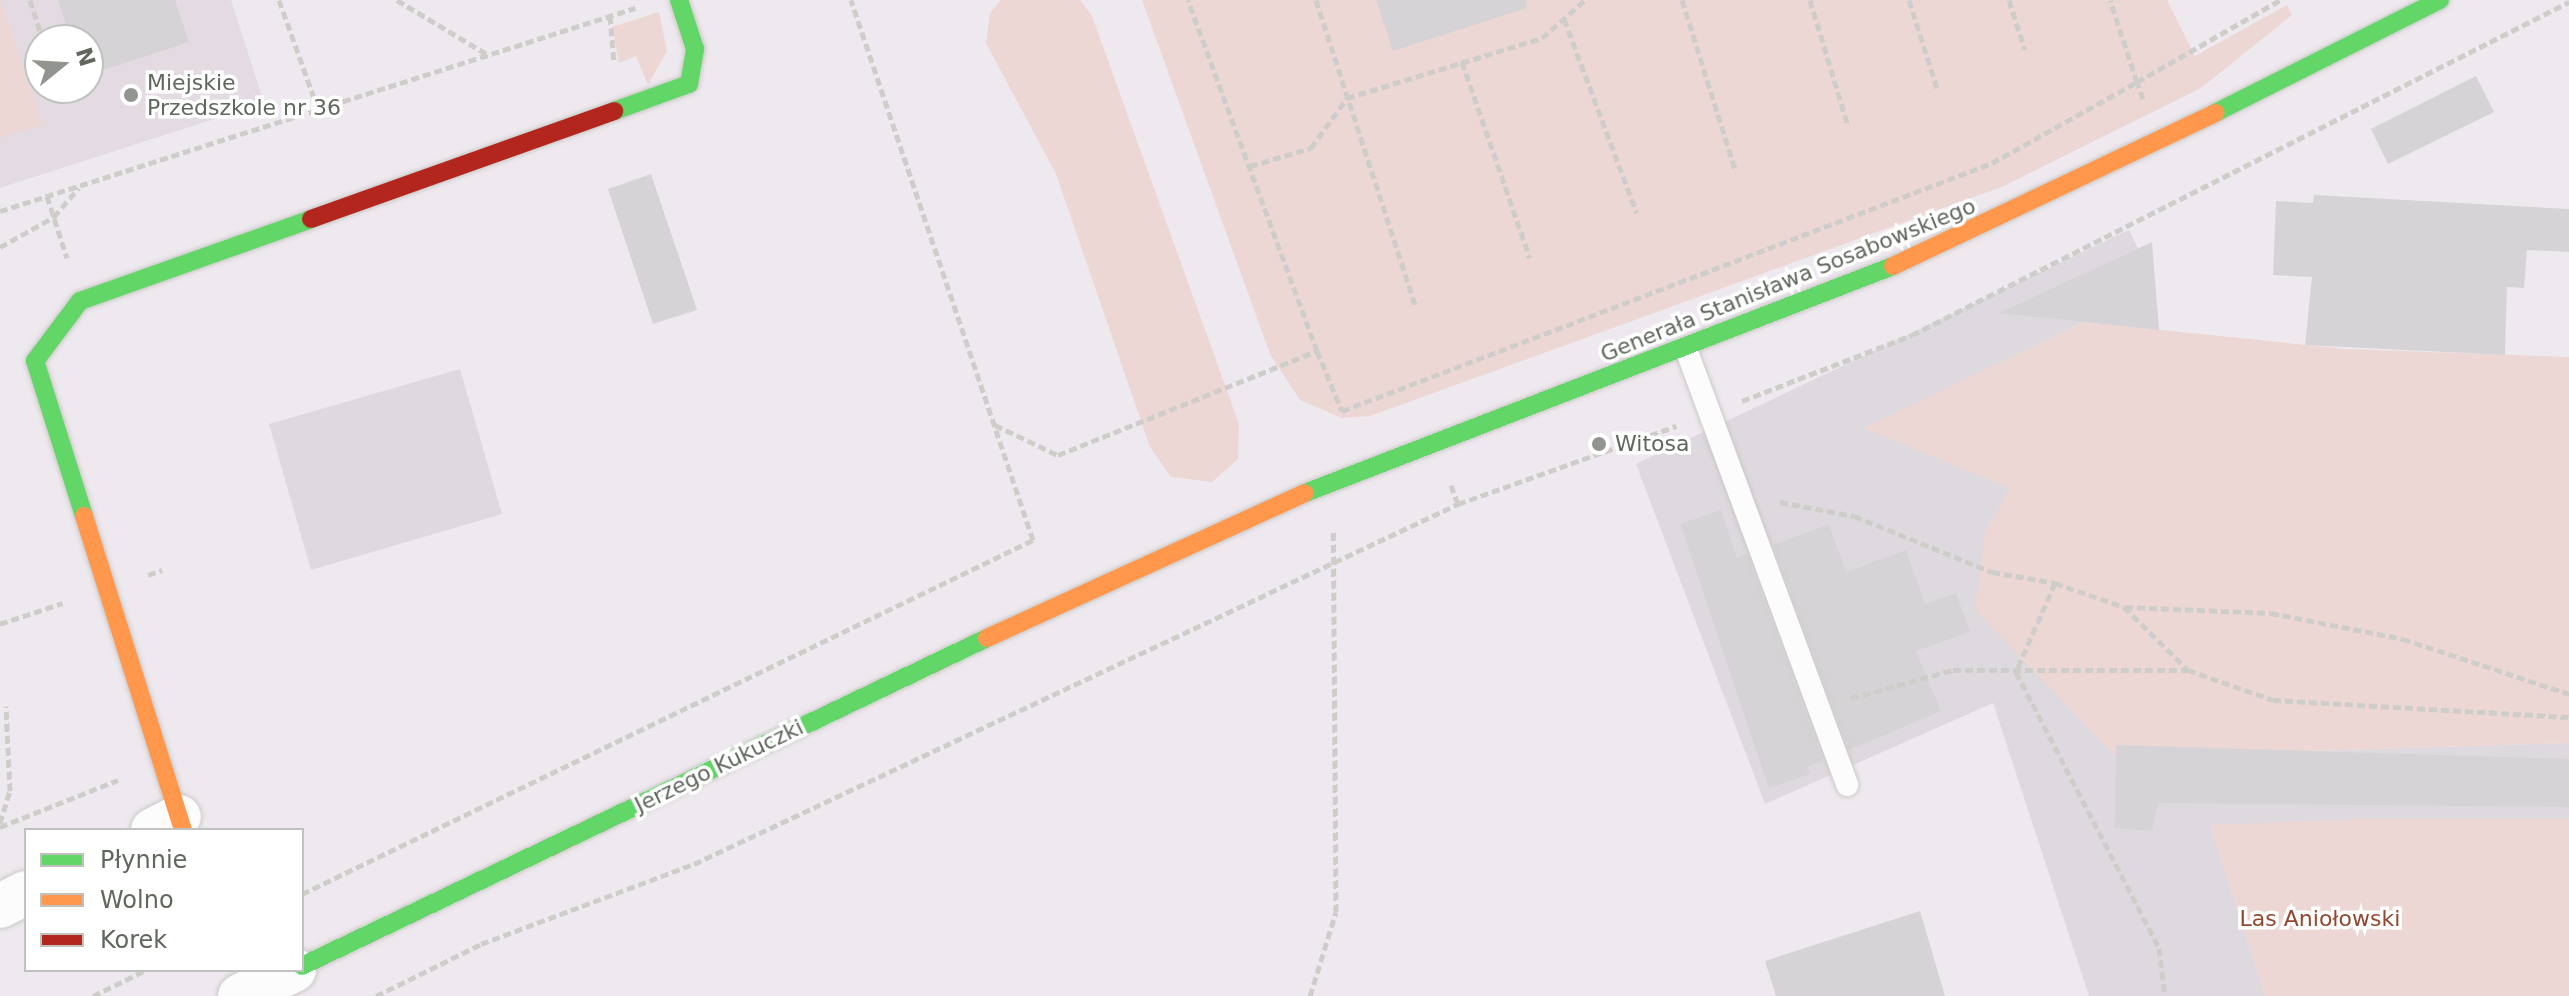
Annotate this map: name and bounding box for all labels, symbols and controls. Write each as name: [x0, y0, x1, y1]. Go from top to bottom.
north arrow: [24, 24, 104, 104]
text: N: [71, 44, 100, 70]
place label: Miejskie Przedszkole nr 36: [147, 69, 341, 120]
marker: Miejskie Przedszkole nr 36: [122, 86, 140, 104]
street label: Generała Stanisława Sosabowskiego: [1597, 192, 1979, 368]
place label: Witosa: [1615, 431, 1689, 457]
marker: Witosa: [1590, 435, 1608, 453]
street label: Jerzego Kukuczki: [630, 714, 808, 818]
legend: [24, 828, 304, 972]
text: Płynnie: [100, 846, 187, 874]
text: Wolno: [100, 886, 174, 914]
park label: Las Aniołowski: [2240, 906, 2400, 932]
text: Korek: [100, 926, 167, 954]

